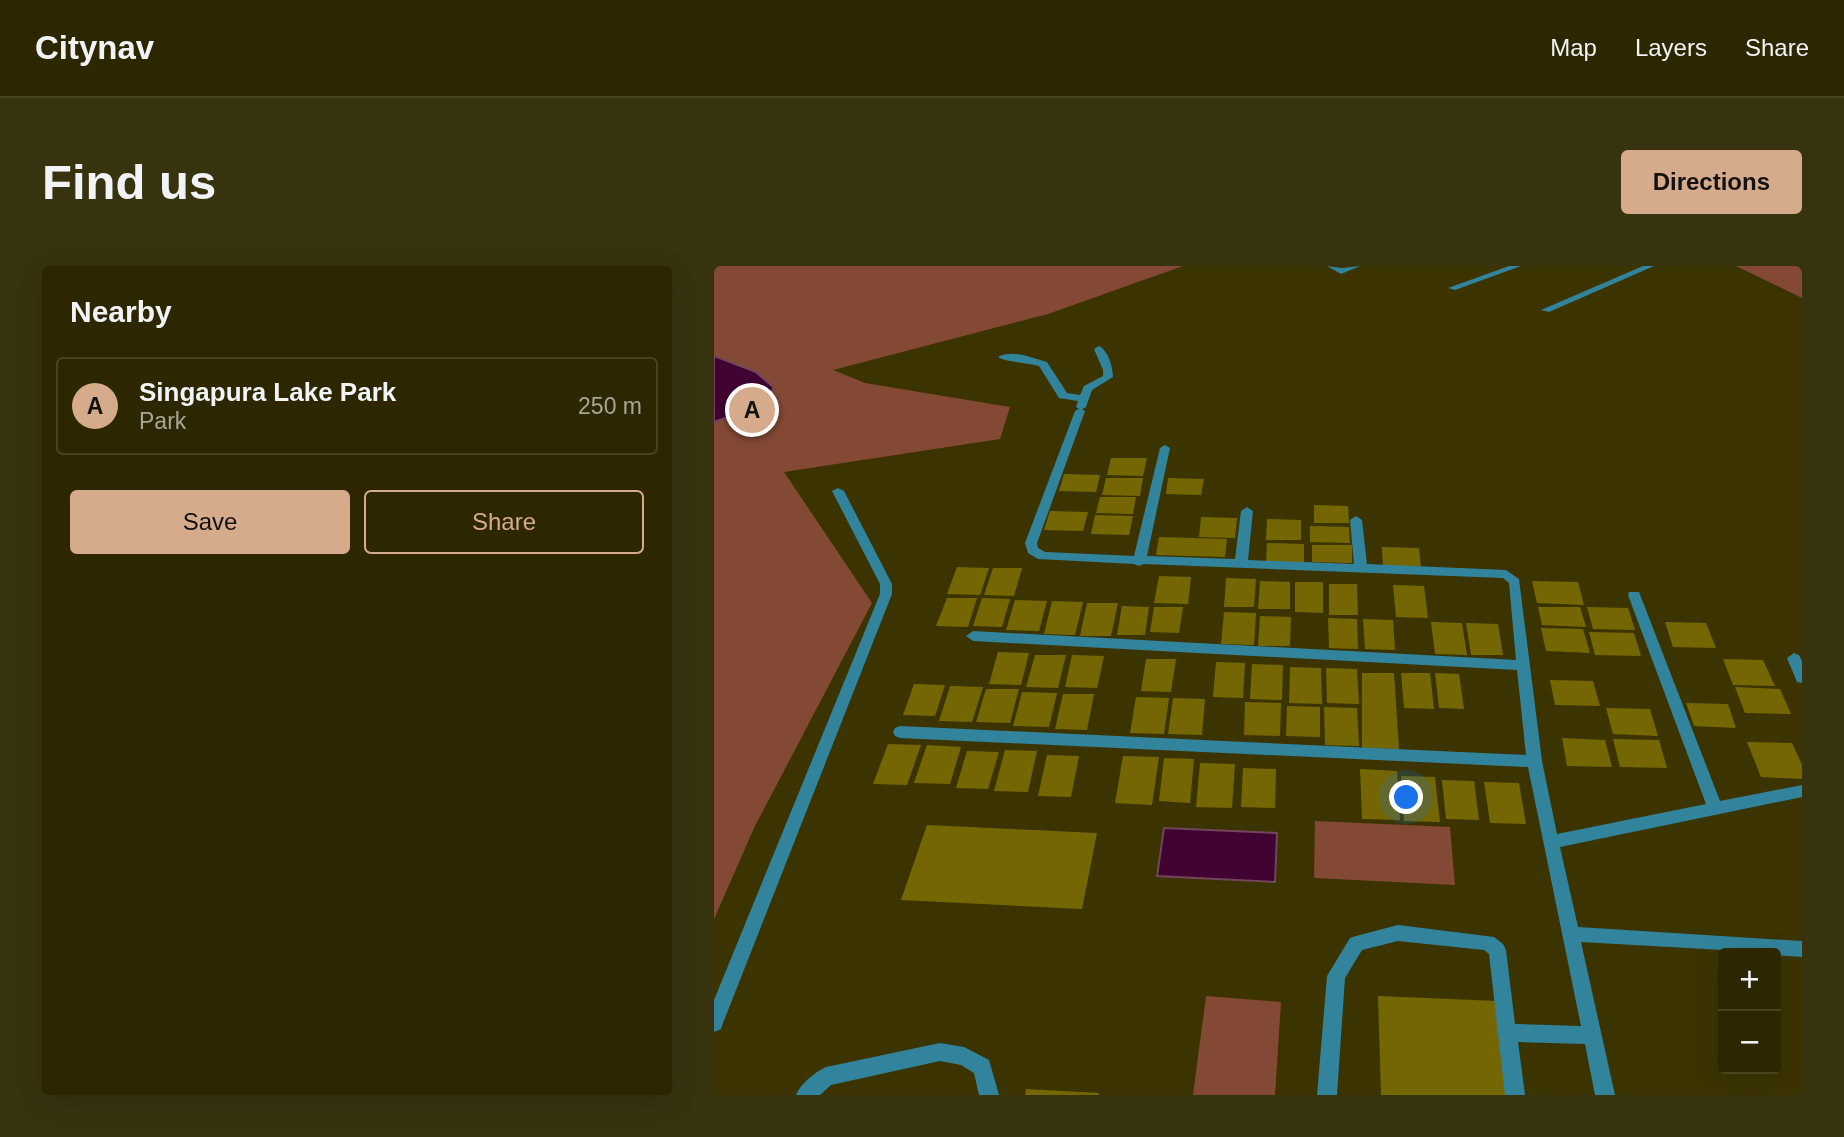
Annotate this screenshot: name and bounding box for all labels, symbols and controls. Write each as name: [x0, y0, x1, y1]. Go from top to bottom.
text: Citynav: [35, 29, 154, 66]
text: Map: [1550, 34, 1597, 61]
text: Layers: [1635, 34, 1707, 61]
text: Share: [1745, 34, 1809, 61]
button: Directions: [1621, 150, 1802, 214]
text: Find us: [42, 155, 216, 209]
text: Nearby: [70, 295, 172, 328]
text: Singapura Lake Park: [139, 377, 396, 407]
pin: A: [729, 384, 775, 436]
text: A: [87, 393, 103, 419]
text: 250 m: [578, 393, 642, 419]
text: Park: [139, 408, 186, 434]
button: Save: [70, 490, 350, 554]
button: Share: [364, 490, 644, 554]
your location: [1389, 780, 1423, 814]
map controls: [1718, 948, 1781, 1074]
button: +: [1718, 948, 1781, 1011]
button: −: [1718, 1011, 1781, 1074]

